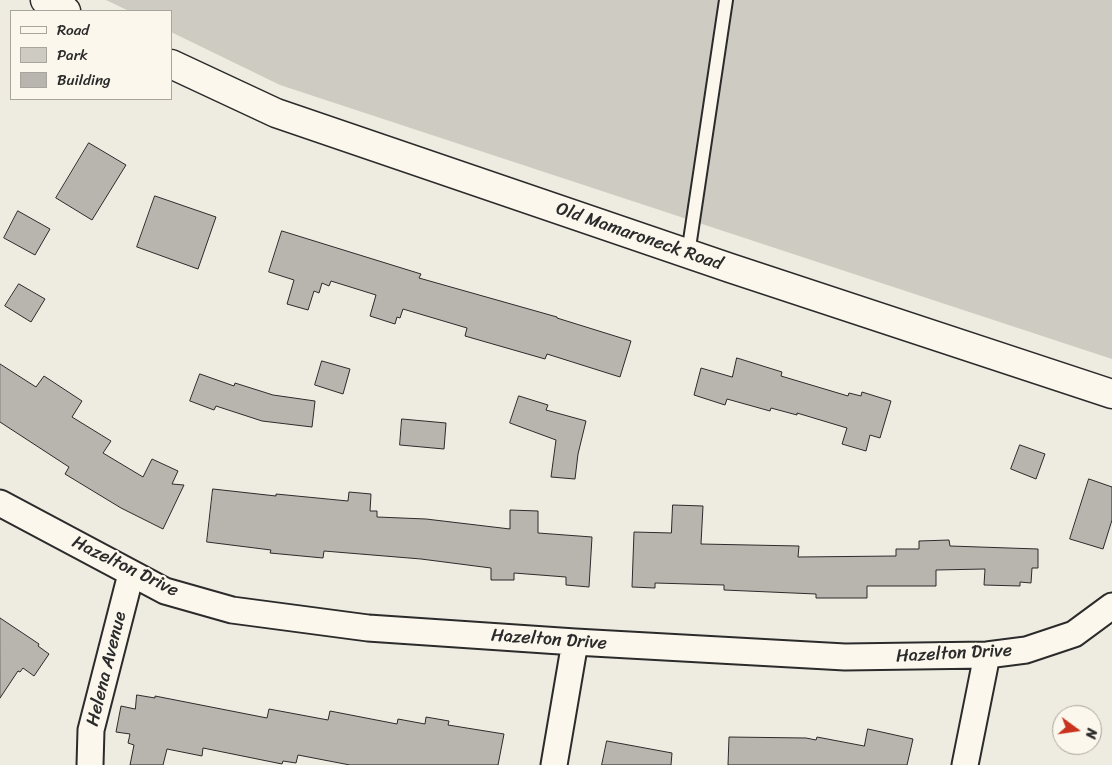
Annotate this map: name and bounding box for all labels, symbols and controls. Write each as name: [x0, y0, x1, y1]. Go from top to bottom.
legend: [10, 10, 172, 100]
text: Road: [57, 17, 89, 43]
text: Park: [57, 42, 88, 68]
text: Building: [57, 67, 111, 93]
street label: Old Mamaroneck Road: [553, 198, 725, 276]
street label: Hazelton Drive: [68, 532, 182, 602]
street label: Helena Avenue: [82, 610, 132, 728]
street label: Hazelton Drive: [490, 625, 608, 655]
street label: Hazelton Drive: [896, 640, 1012, 668]
north arrow: [1052, 705, 1102, 755]
text: N: [1078, 726, 1104, 741]

